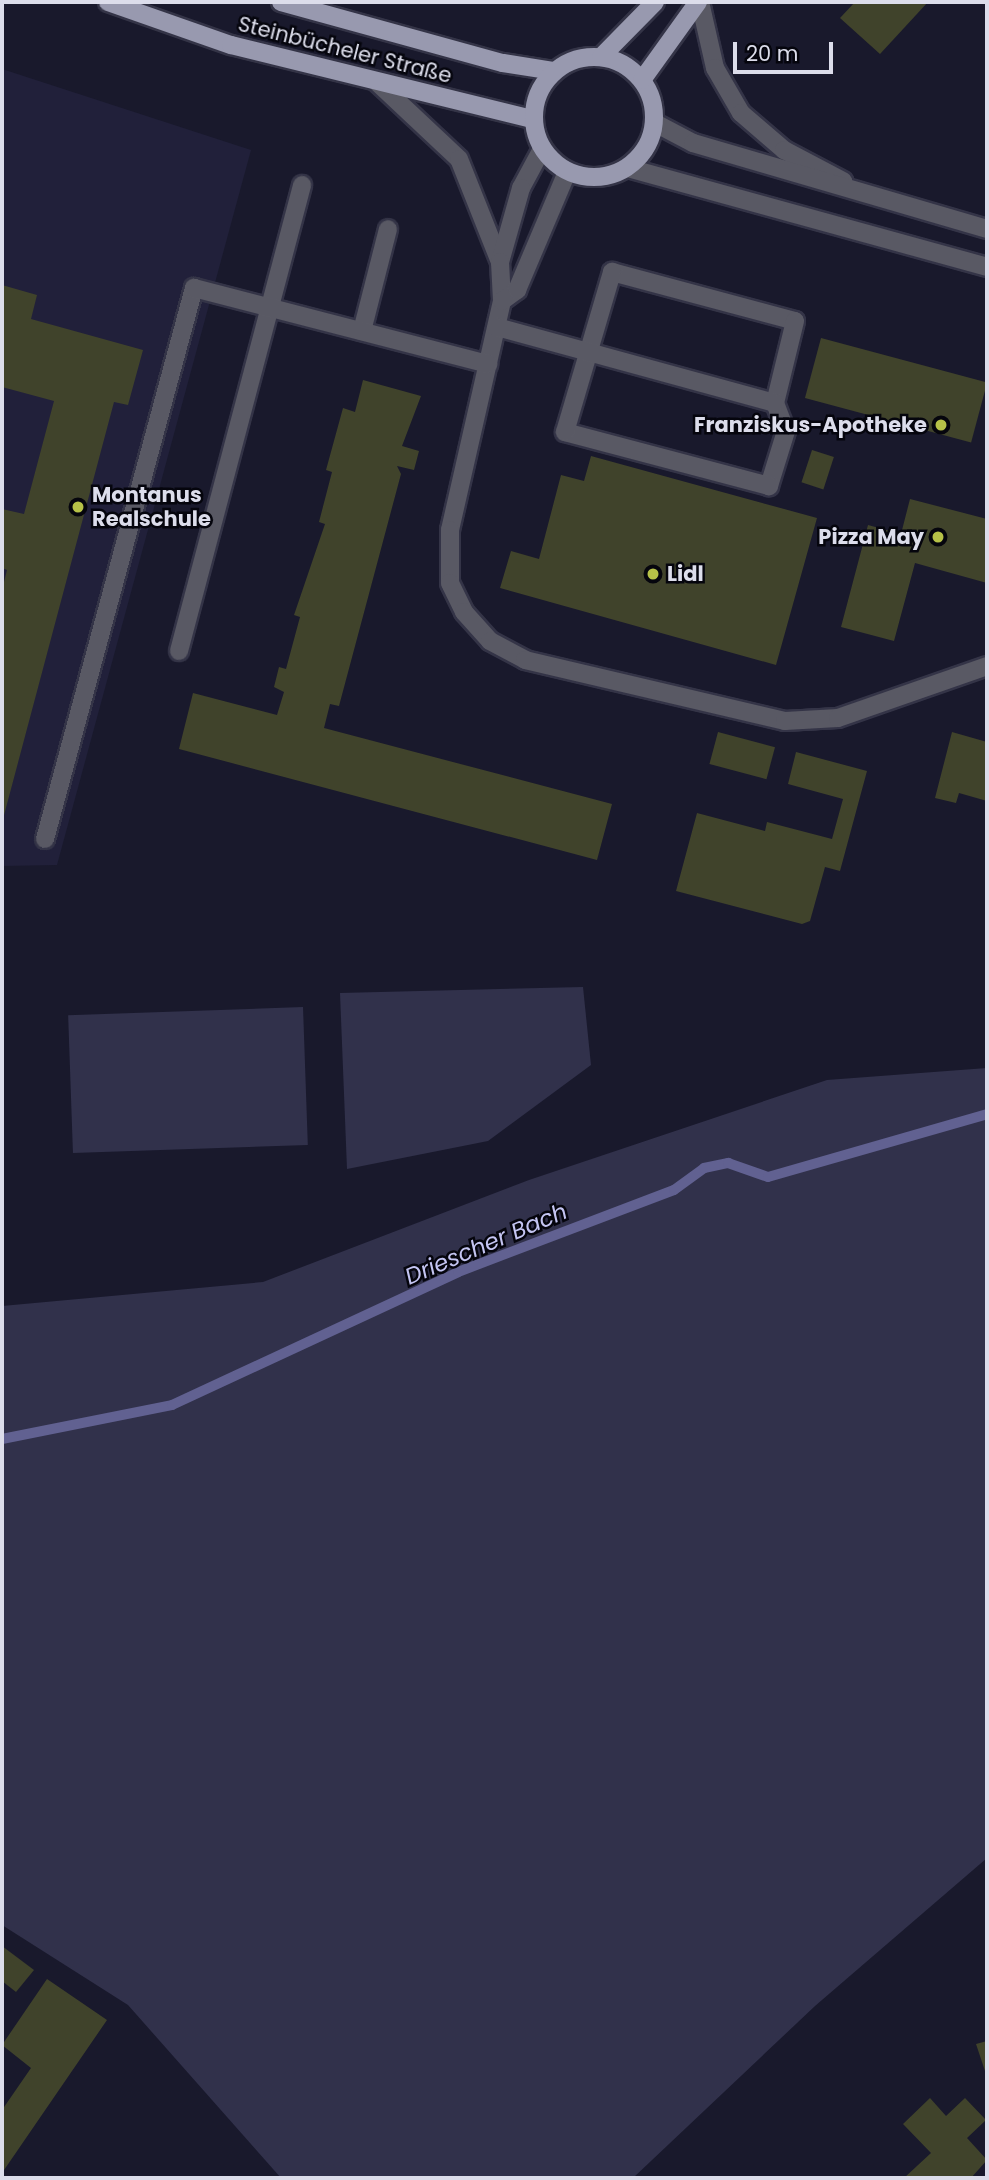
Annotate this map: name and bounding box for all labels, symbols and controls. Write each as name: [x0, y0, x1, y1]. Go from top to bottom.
street label: Steinbücheler Straße: [236, 11, 454, 89]
scale bar: [737, 28, 837, 72]
text: 20 m: [746, 39, 799, 68]
place label: Franziskus-Apotheke: [694, 412, 927, 438]
marker: Franziskus-Apotheke: [933, 417, 949, 433]
place label: Montanus Realschule: [92, 482, 211, 532]
marker: Montanus Realschule: [70, 499, 86, 515]
place label: Pizza May: [818, 524, 924, 550]
marker: Pizza May: [930, 529, 946, 545]
place label: Lidl: [667, 561, 704, 587]
marker: Lidl: [645, 566, 661, 582]
water label: Driescher Bach: [401, 1197, 571, 1291]

